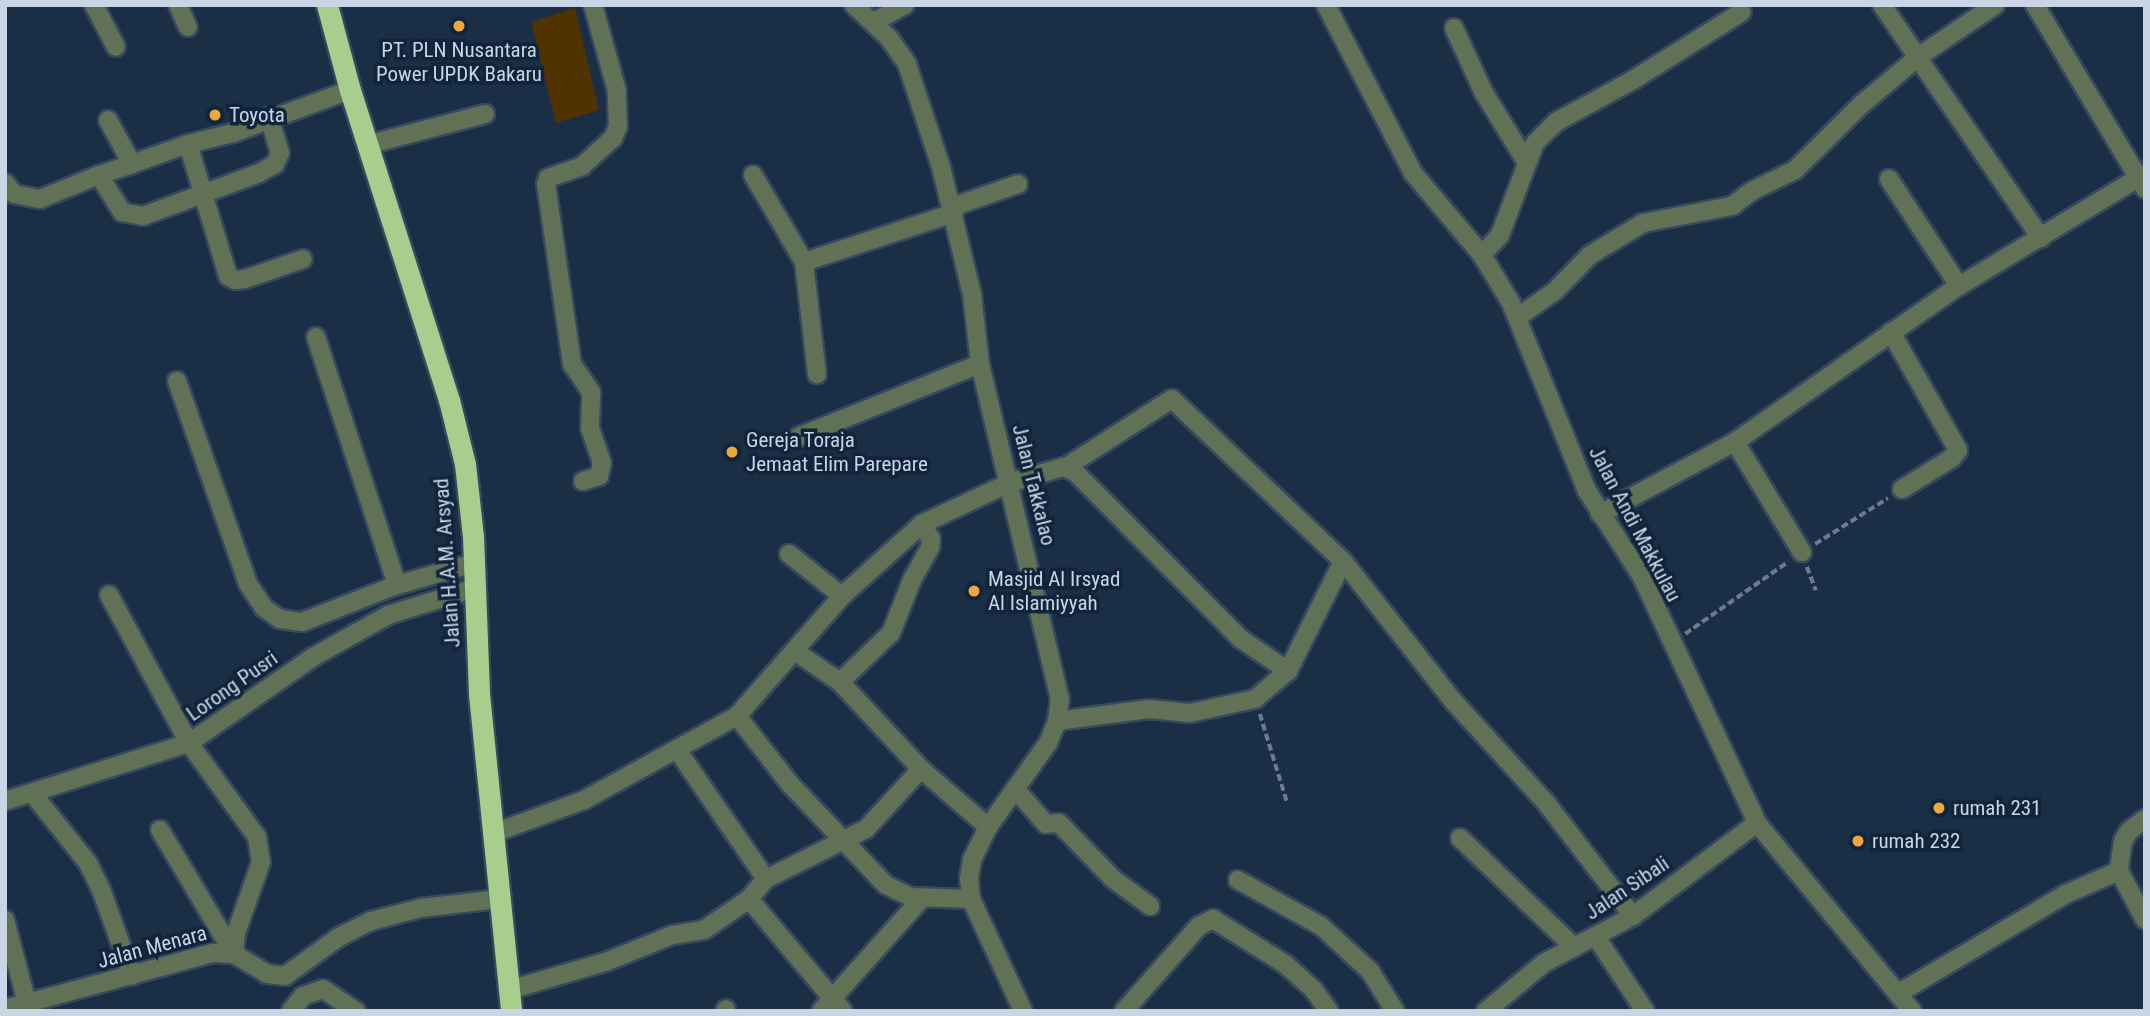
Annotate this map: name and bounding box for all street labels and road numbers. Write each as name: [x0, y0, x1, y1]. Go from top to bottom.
street label: Jalan Takkalao: [1007, 422, 1061, 548]
street label: Jalan Andi Makkulau: [1583, 442, 1687, 606]
street label: Jalan H.A.M. Arsyad: [429, 477, 465, 649]
street label: Lorong Pusri: [182, 646, 282, 726]
street label: Jalan Sibali: [1580, 851, 1674, 925]
street label: Jalan Menara: [95, 920, 209, 974]

